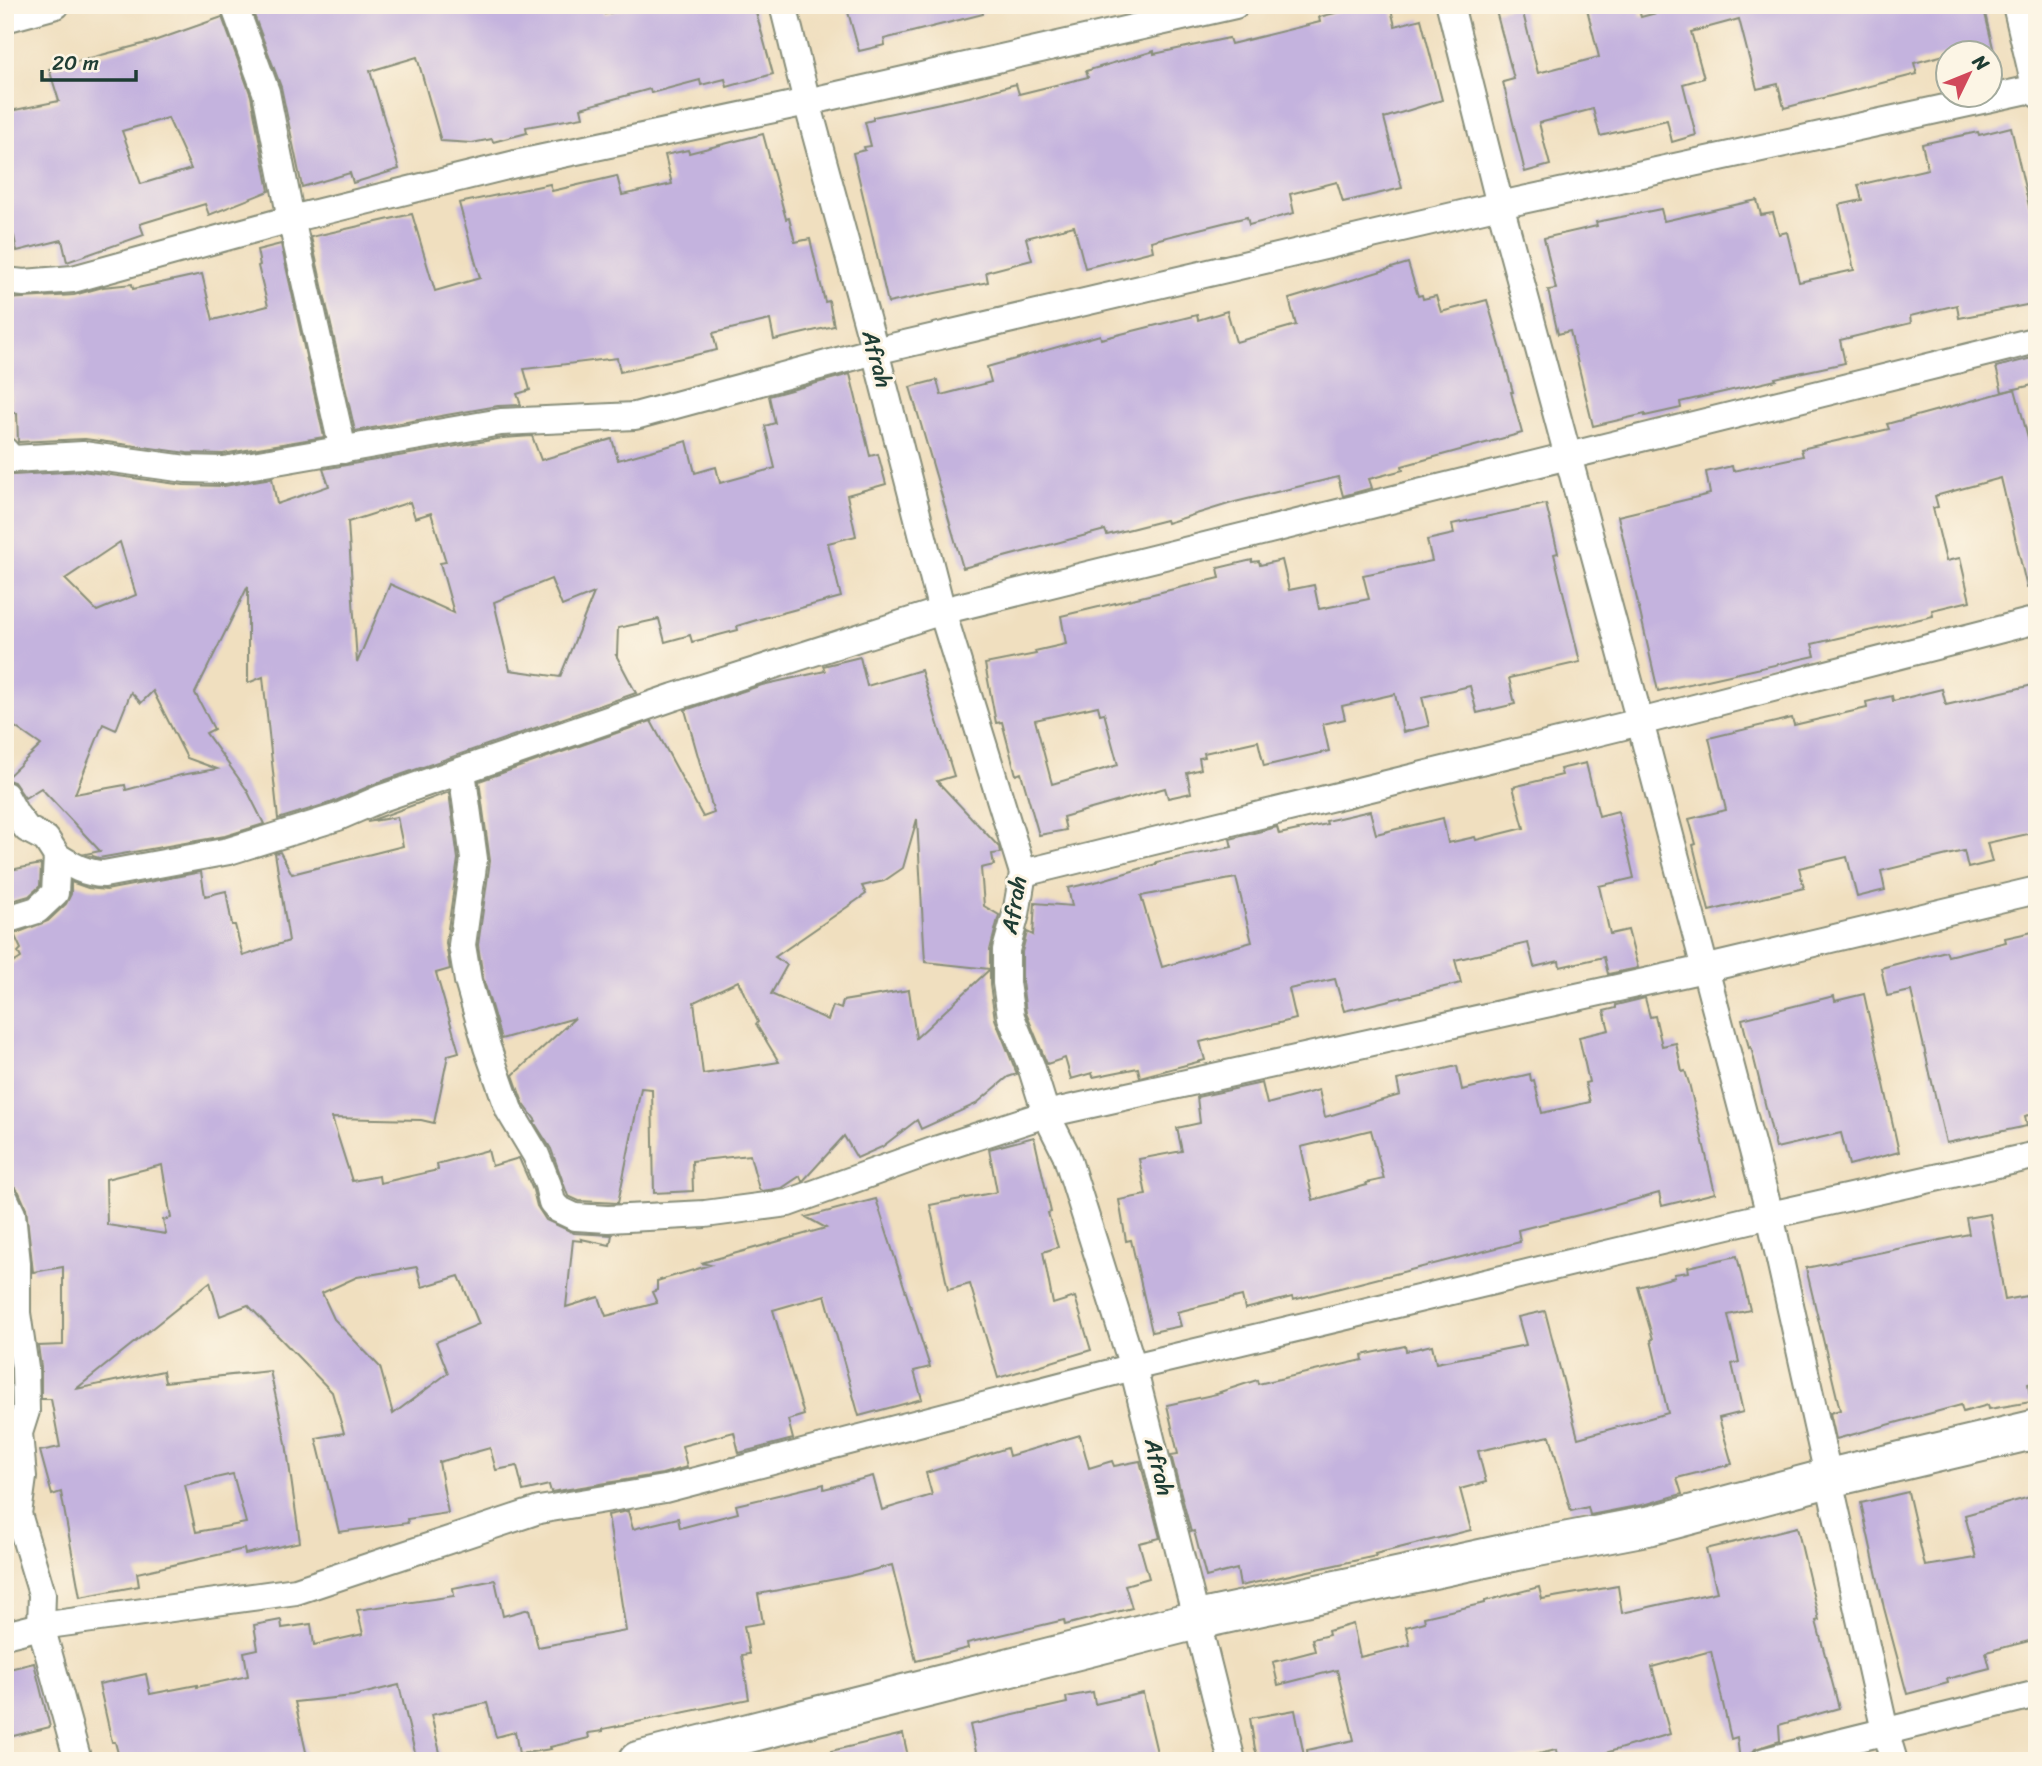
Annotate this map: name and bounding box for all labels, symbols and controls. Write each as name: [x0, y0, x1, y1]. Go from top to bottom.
scale bar: [42, 38, 136, 82]
north arrow: [1934, 38, 2004, 108]
text: 20 m: [52, 44, 99, 82]
text: N: [1964, 46, 1998, 79]
street label: Afrah: [849, 325, 904, 392]
street label: Afrah: [989, 873, 1039, 938]
street label: Afrah: [1132, 1433, 1186, 1500]

